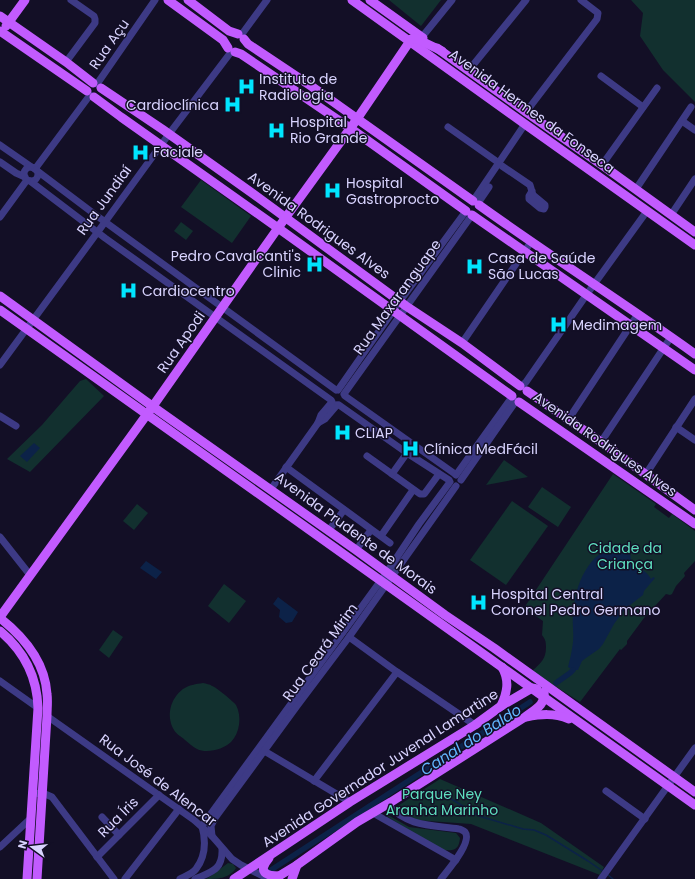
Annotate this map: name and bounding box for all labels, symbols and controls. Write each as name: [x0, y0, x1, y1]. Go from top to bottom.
street label: Rua Açu: [84, 15, 134, 73]
street label: Avenida Hermes da Fonseca: [445, 44, 619, 178]
place label: Instituto de Radiologia: [259, 69, 338, 105]
hospital icon: Instituto de Radiologia: [236, 77, 256, 97]
place label: Cardioclínica: [126, 95, 219, 115]
hospital icon: Cardioclínica: [222, 95, 242, 115]
place label: Hospital Rio Grande: [290, 112, 368, 148]
hospital icon: Hospital Rio Grande: [267, 120, 287, 140]
hospital icon: Faciale: [130, 142, 150, 162]
place label: Faciale: [153, 142, 203, 162]
street label: Rua Jundiaí: [72, 161, 136, 239]
street label: Avenida Rodrigues Alves: [244, 167, 394, 283]
place label: Hospital Gastroprocto: [346, 173, 439, 209]
hospital icon: Hospital Gastroprocto: [323, 181, 343, 201]
street label: Rua Maxaranguape: [348, 235, 446, 359]
place label: Pedro Cavalcanti's Clinic: [171, 246, 301, 282]
place label: Casa de Saúde São Lucas: [488, 248, 596, 284]
hospital icon: Pedro Cavalcanti's Clinic: [304, 254, 324, 274]
hospital icon: Casa de Saúde São Lucas: [465, 256, 485, 276]
hospital icon: Cardiocentro: [119, 281, 139, 301]
place label: Cardiocentro: [142, 281, 235, 301]
street label: Rua Apodi: [152, 307, 210, 377]
hospital icon: Medimagem: [549, 315, 569, 335]
place label: Medimagem: [572, 315, 662, 335]
street label: Avenida Rodrigues Alves: [529, 387, 681, 501]
hospital icon: CLIAP: [332, 423, 352, 443]
place label: CLIAP: [355, 423, 393, 443]
hospital icon: Clínica MedFácil: [401, 439, 421, 459]
place label: Clínica MedFácil: [424, 439, 538, 459]
street label: Avenida Prudente de Morais: [271, 467, 441, 599]
park label: Cidade da Criança: [588, 538, 662, 574]
place label: Hospital Central Coronel Pedro Germano: [491, 584, 661, 620]
hospital icon: Hospital Central Coronel Pedro Germano: [468, 592, 488, 612]
street label: Rua Ceará Mirim: [278, 599, 362, 705]
street label: Avenida Governador Juvenal Lamartine: [258, 684, 502, 852]
water label: Canal do Baldo: [416, 699, 525, 780]
street label: Rua José de Alencar: [95, 729, 221, 831]
park label: Parque Ney Aranha Marinho: [386, 784, 498, 820]
street label: Rua Íris: [93, 792, 143, 842]
north arrow: [12, 827, 52, 867]
text: N: [14, 838, 31, 850]

